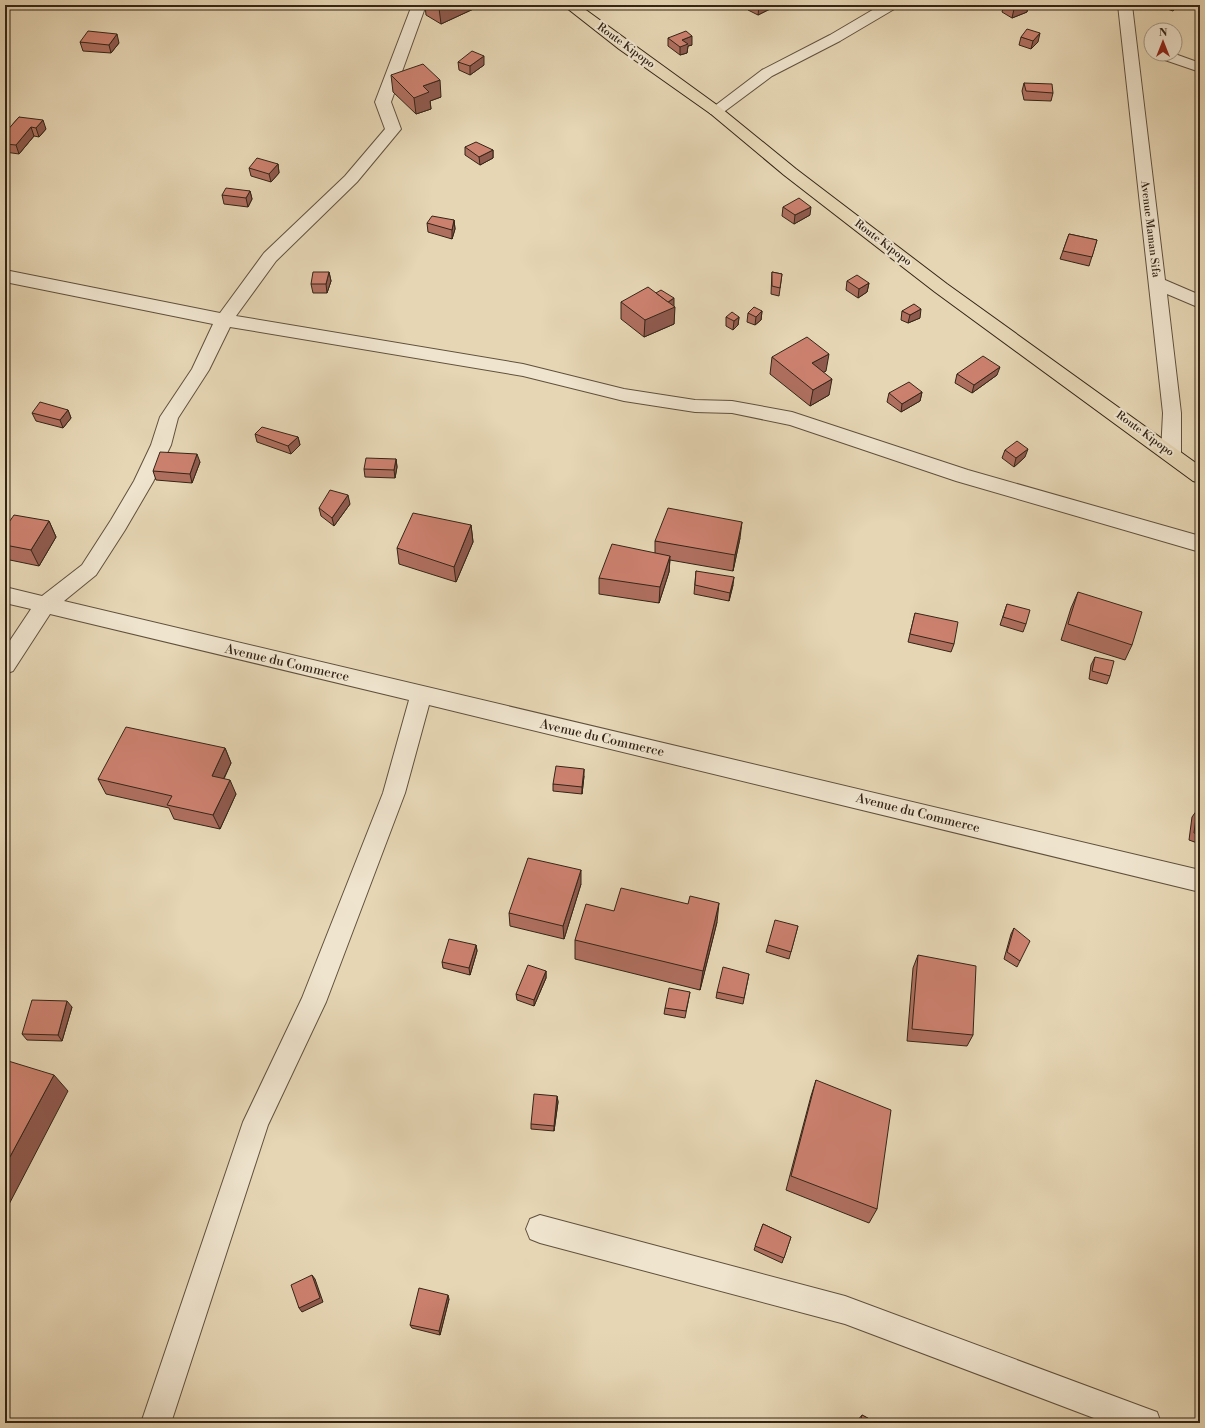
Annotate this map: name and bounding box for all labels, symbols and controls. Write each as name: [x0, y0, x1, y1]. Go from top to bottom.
street label: Route Kipopo: [594, 20, 658, 72]
north arrow: [1143, 22, 1183, 62]
text: N: [1159, 26, 1168, 40]
street label: Avenue Maman Sifa: [1137, 179, 1163, 279]
street label: Route Kipopo: [852, 217, 914, 269]
street label: Route Kipopo: [1113, 408, 1177, 460]
street label: Avenue du Commerce: [222, 641, 351, 685]
street label: Avenue du Commerce: [537, 716, 666, 760]
street label: Avenue du Commerce: [853, 790, 982, 836]

